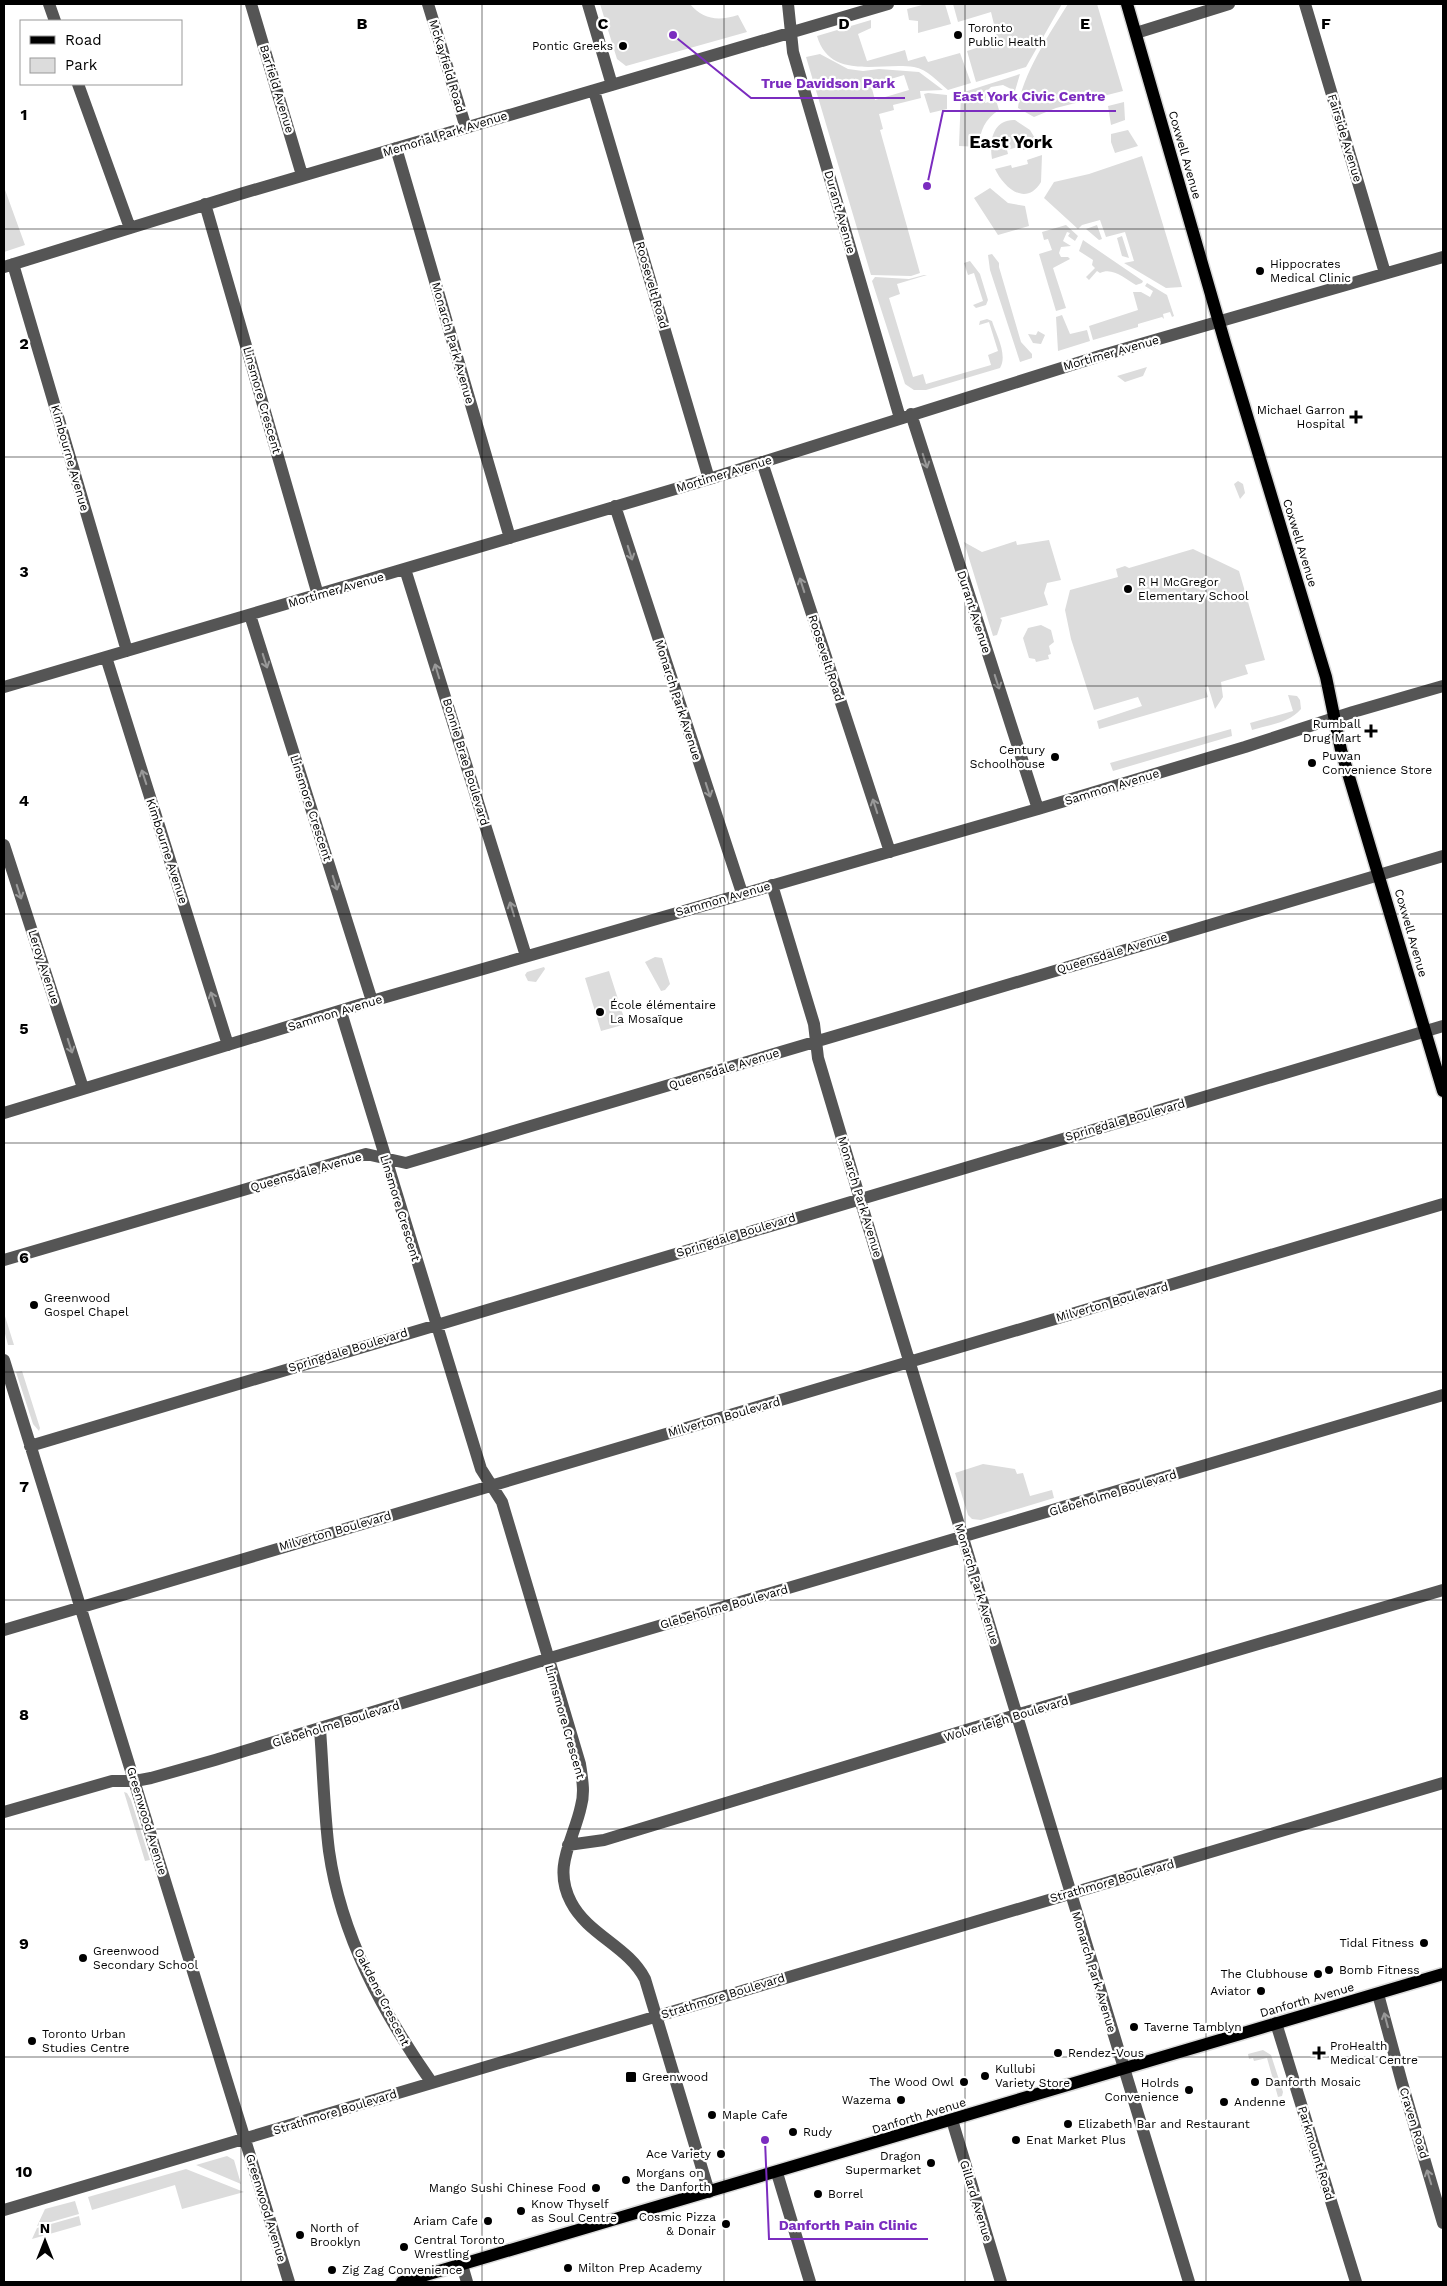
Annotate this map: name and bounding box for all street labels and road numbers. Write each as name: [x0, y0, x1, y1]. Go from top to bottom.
street label: McKayfield Road: [426, 18, 468, 114]
street label: Barfield Avenue: [257, 43, 297, 135]
street label: Fairside Avenue: [1325, 92, 1365, 184]
street label: Memorial Park Avenue: [381, 108, 509, 160]
street label: Coxwell Avenue: [1166, 109, 1204, 201]
street label: Durant Avenue: [821, 169, 859, 255]
street label: Roosevelt Road: [633, 240, 671, 330]
street label: Monarch Park Avenue: [429, 280, 477, 406]
street label: Mortimer Avenue: [1061, 333, 1161, 373]
street label: Linsmore Crescent: [240, 345, 284, 455]
street label: Kimbourne Avenue: [48, 403, 92, 513]
street label: Mortimer Avenue: [675, 453, 774, 495]
street label: Coxwell Avenue: [1280, 497, 1320, 589]
street label: Durant Avenue: [954, 569, 994, 655]
street label: Mortimer Avenue: [286, 570, 386, 610]
street label: Roosevelt Road: [805, 613, 847, 703]
street label: Monarch Park Avenue: [652, 638, 704, 762]
street label: Bonnie Brae Boulevard: [440, 697, 492, 827]
street label: Linsmore Crescent: [287, 753, 335, 863]
street label: Sammon Avenue: [1063, 766, 1161, 808]
street label: Kimbourne Avenue: [143, 797, 191, 906]
street label: Sammon Avenue: [674, 879, 772, 919]
street label: Coxwell Avenue: [1392, 887, 1430, 979]
street label: Leroy Avenue: [25, 928, 63, 1006]
street label: Queensdale Avenue: [1055, 929, 1169, 976]
street label: Sammon Avenue: [286, 992, 384, 1034]
street label: Queensdale Avenue: [667, 1045, 781, 1092]
street label: Springdale Boulevard: [1063, 1096, 1187, 1144]
street label: Monarch Park Avenue: [835, 1135, 885, 1259]
street label: Queensdale Avenue: [249, 1149, 363, 1195]
street label: Linsmore Crescent: [377, 1153, 423, 1263]
street label: Springdale Boulevard: [675, 1210, 797, 1260]
street label: Milverton Boulevard: [1054, 1279, 1170, 1325]
street label: Springdale Boulevard: [287, 1325, 409, 1375]
street label: Milverton Boulevard: [666, 1394, 782, 1440]
street label: Glebeholme Boulevard: [1048, 1467, 1178, 1519]
street label: Milverton Boulevard: [277, 1508, 393, 1554]
street label: Monarch Park Avenue: [952, 1522, 1002, 1646]
street label: Glebeholme Boulevard: [658, 1582, 790, 1632]
street label: Linnsmore Crescent: [542, 1663, 588, 1781]
street label: Wolverleigh Boulevard: [942, 1693, 1070, 1745]
street label: Glebeholme Boulevard: [271, 1698, 401, 1750]
street label: Greenwood Avenue: [124, 1765, 170, 1877]
street label: Strathmore Boulevard: [1048, 1857, 1176, 1905]
street label: Monarch Park Avenue: [1069, 1910, 1119, 2034]
street label: Oakdene Crescent: [351, 1946, 413, 2048]
street label: Strathmore Boulevard: [659, 1970, 787, 2022]
street label: Danforth Avenue: [1258, 1980, 1356, 2020]
street label: Strathmore Boulevard: [271, 2086, 399, 2138]
street label: Craven Road: [1397, 2086, 1431, 2160]
street label: Danforth Avenue: [870, 2095, 968, 2137]
street label: Parkmount Road: [1295, 2104, 1337, 2202]
street label: Greenwood Avenue: [243, 2152, 289, 2264]
street label: Gillard Avenue: [957, 2159, 995, 2243]

